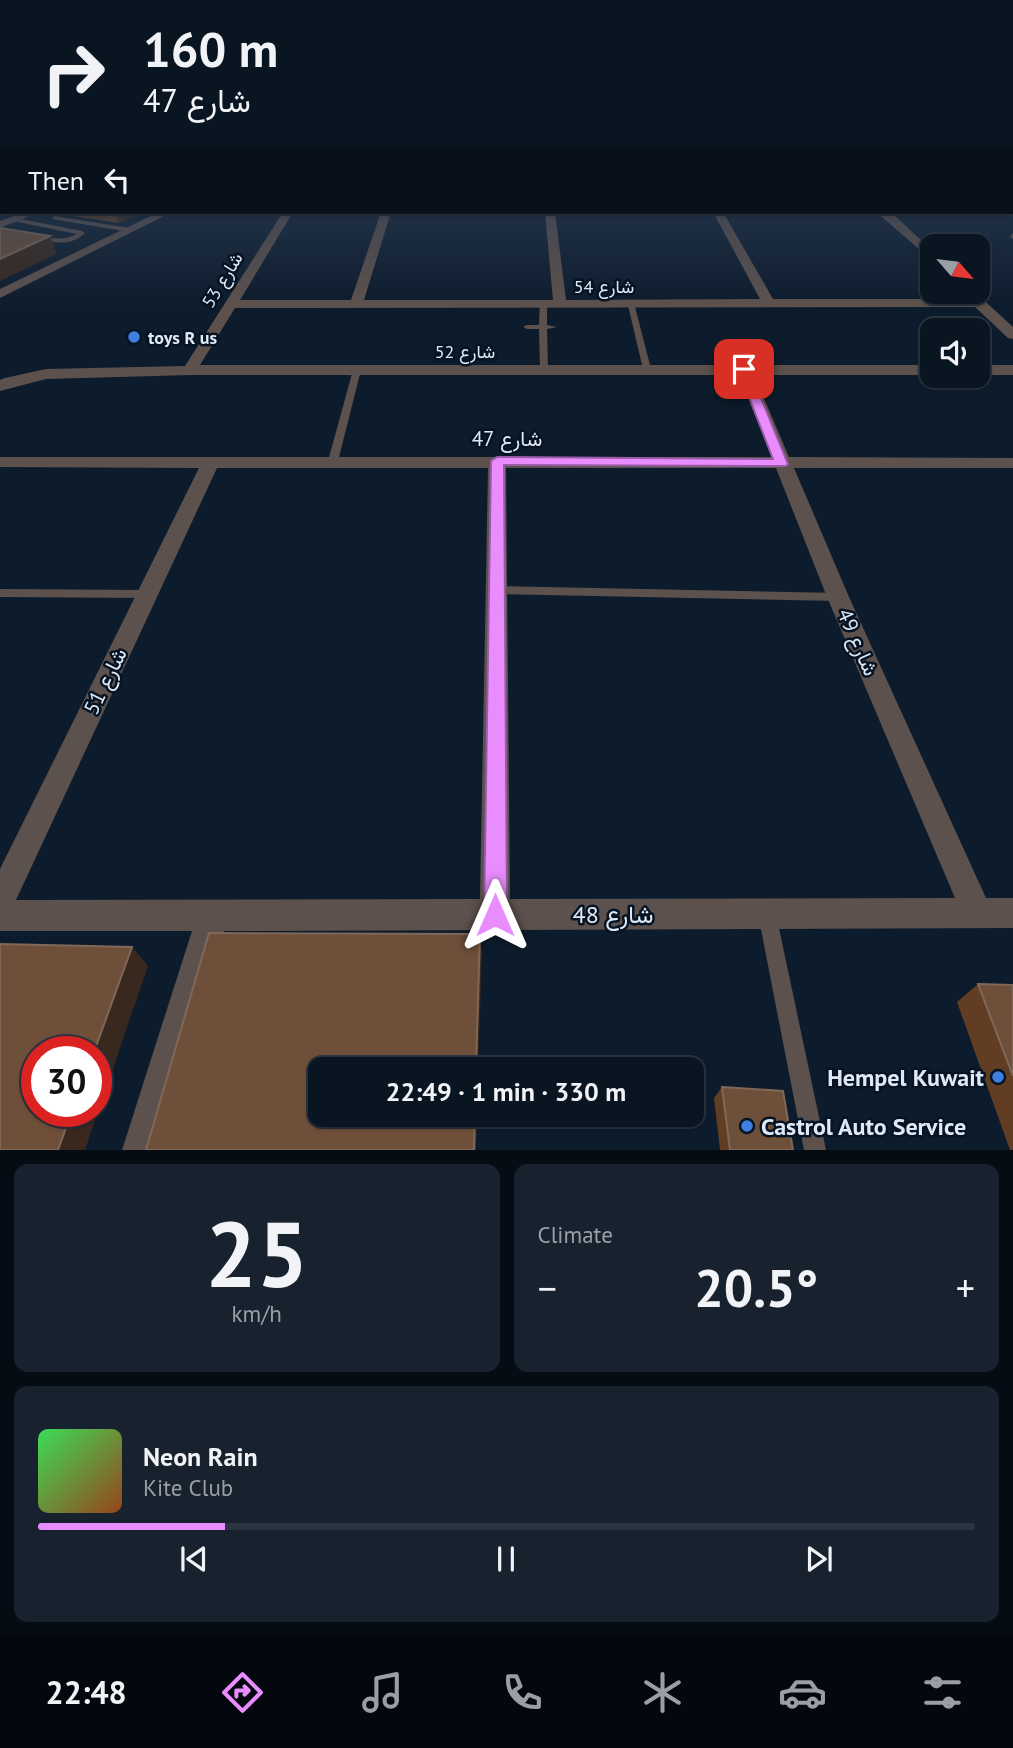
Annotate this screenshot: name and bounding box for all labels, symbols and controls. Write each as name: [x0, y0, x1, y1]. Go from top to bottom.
text: 160 m: [143, 17, 278, 81]
icon: right: [28, 28, 119, 119]
text: شارع 47: [143, 79, 251, 121]
icon: left: [98, 161, 136, 199]
text: Then: [28, 164, 84, 197]
north arrow: [920, 234, 990, 304]
map controls: [920, 234, 990, 388]
street label: شارع 53: [197, 248, 248, 312]
street label: شارع 54: [574, 275, 634, 299]
button: sound: [920, 318, 990, 388]
place label: toys R us: [148, 326, 217, 349]
marker: toys R us: [126, 329, 142, 345]
pin: [714, 339, 774, 399]
street label: شارع 52: [435, 340, 495, 364]
icon: arrive: [725, 350, 763, 388]
street label: شارع 47: [472, 425, 542, 453]
street label: شارع 49: [830, 604, 885, 680]
street label: شارع 51: [77, 643, 134, 719]
position arrow: [458, 878, 532, 952]
street label: شارع 48: [573, 899, 653, 931]
speed limit sign: 30: [21, 1036, 112, 1127]
place label: Hempel Kuwait: [827, 1062, 985, 1093]
marker: Hempel Kuwait: [990, 1069, 1006, 1085]
text: 22:49 · 1 min · 330 m: [386, 1075, 626, 1108]
place label: Castrol Auto Service: [761, 1111, 966, 1142]
marker: Castrol Auto Service: [739, 1118, 755, 1134]
text: 25: [205, 1194, 308, 1312]
text: Climate: [538, 1220, 613, 1249]
text: 20.5°: [694, 1254, 818, 1321]
text: −: [538, 1263, 557, 1312]
text: +: [956, 1263, 975, 1312]
text: km/h: [232, 1299, 282, 1328]
text: Neon Rain: [143, 1440, 258, 1473]
text: Kite Club: [143, 1473, 233, 1502]
icon: previous: [175, 1540, 213, 1578]
icon: pause: [487, 1540, 525, 1578]
icon: next: [800, 1540, 838, 1578]
icon: directions: [218, 1668, 267, 1717]
icon: music: [358, 1668, 407, 1717]
icon: phone: [498, 1668, 547, 1717]
icon: climate: [638, 1668, 687, 1717]
icon: car: [778, 1668, 827, 1717]
icon: filters: [918, 1668, 967, 1717]
text: 22:48: [46, 1671, 127, 1713]

